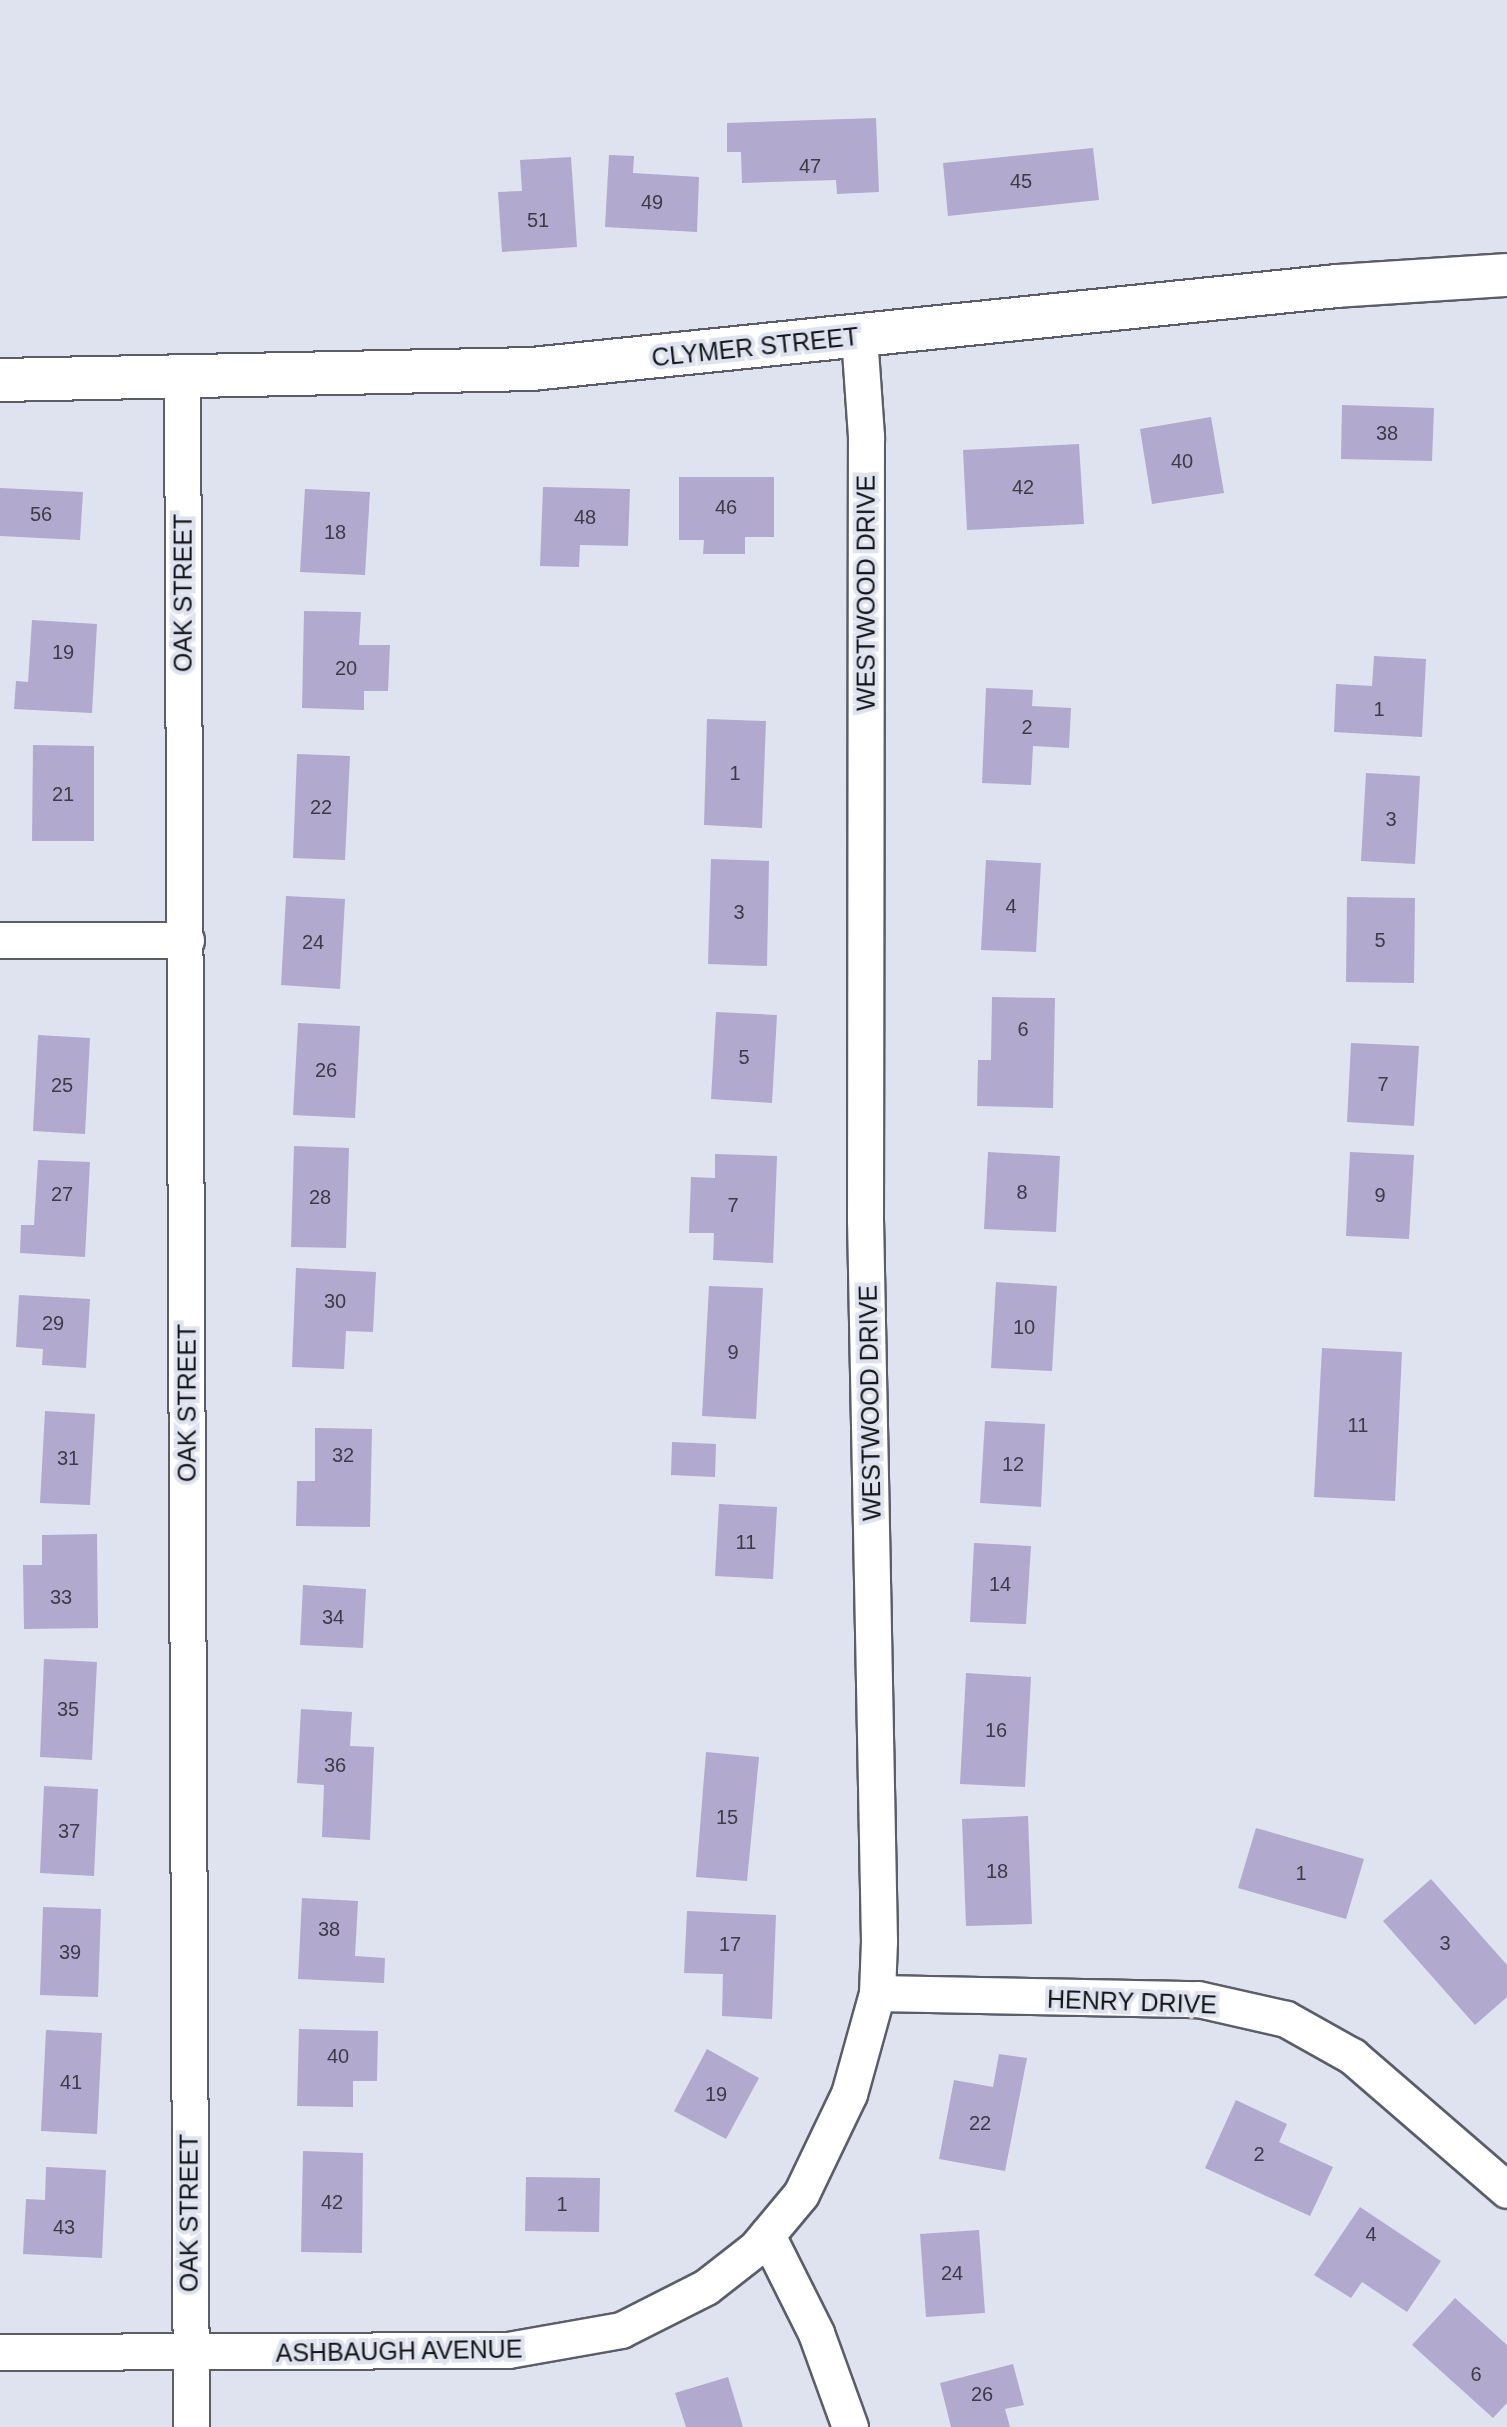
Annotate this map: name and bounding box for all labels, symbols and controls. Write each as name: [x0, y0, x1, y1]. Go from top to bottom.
house number: 47: [799, 154, 821, 178]
house number: 45: [1010, 169, 1032, 193]
house number: 49: [641, 190, 663, 214]
house number: 51: [527, 208, 549, 232]
street label: CLYMER STREET: [650, 321, 860, 373]
house number: 38: [1376, 421, 1398, 445]
house number: 40: [1171, 449, 1193, 473]
street label: WESTWOOD DRIVE: [851, 475, 881, 711]
house number: 42: [1012, 475, 1034, 499]
house number: 46: [715, 495, 737, 519]
house number: 56: [30, 502, 52, 526]
house number: 48: [574, 505, 596, 529]
street label: OAK STREET: [168, 514, 198, 672]
house number: 18: [324, 520, 346, 544]
house number: 19: [52, 640, 74, 664]
house number: 20: [335, 656, 357, 680]
house number: 1: [1373, 697, 1385, 721]
house number: 2: [1021, 715, 1033, 739]
house number: 1: [729, 761, 741, 785]
house number: 21: [52, 782, 74, 806]
house number: 22: [310, 795, 332, 819]
house number: 3: [1385, 807, 1397, 831]
house number: 4: [1005, 894, 1017, 918]
house number: 3: [733, 900, 745, 924]
house number: 5: [1374, 928, 1386, 952]
house number: 24: [302, 930, 324, 954]
house number: 6: [1017, 1017, 1029, 1041]
house number: 5: [738, 1045, 750, 1069]
house number: 26: [315, 1058, 337, 1082]
house number: 7: [1377, 1072, 1389, 1096]
house number: 25: [51, 1073, 73, 1097]
house number: 8: [1016, 1180, 1028, 1204]
house number: 27: [51, 1182, 73, 1206]
house number: 9: [1374, 1183, 1386, 1207]
house number: 28: [309, 1185, 331, 1209]
house number: 7: [727, 1193, 739, 1217]
street label: WESTWOOD DRIVE: [853, 1285, 887, 1521]
house number: 30: [324, 1289, 346, 1313]
house number: 29: [42, 1311, 64, 1335]
house number: 10: [1013, 1315, 1035, 1339]
street label: OAK STREET: [172, 1324, 202, 1482]
house number: 9: [727, 1340, 739, 1364]
house number: 11: [1348, 1413, 1368, 1437]
house number: 32: [332, 1443, 354, 1467]
house number: 31: [57, 1446, 79, 1470]
house number: 12: [1002, 1452, 1024, 1476]
house number: 11: [736, 1530, 756, 1554]
house number: 14: [989, 1572, 1011, 1596]
house number: 33: [50, 1585, 72, 1609]
house number: 34: [322, 1605, 344, 1629]
house number: 35: [57, 1697, 79, 1721]
house number: 16: [985, 1718, 1007, 1742]
house number: 36: [324, 1753, 346, 1777]
house number: 15: [716, 1805, 738, 1829]
house number: 37: [58, 1819, 80, 1843]
house number: 18: [986, 1859, 1008, 1883]
house number: 1: [1295, 1861, 1307, 1885]
house number: 38: [318, 1917, 340, 1941]
house number: 3: [1439, 1931, 1451, 1955]
house number: 17: [719, 1932, 741, 1956]
house number: 39: [59, 1940, 81, 1964]
street label: HENRY DRIVE: [1046, 1984, 1218, 2020]
house number: 40: [327, 2044, 349, 2068]
house number: 41: [60, 2070, 82, 2094]
house number: 19: [705, 2082, 727, 2106]
house number: 22: [969, 2111, 991, 2135]
street label: OAK STREET: [174, 2134, 204, 2292]
house number: 2: [1253, 2142, 1265, 2166]
house number: 42: [321, 2190, 343, 2214]
house number: 1: [556, 2192, 568, 2216]
house number: 43: [53, 2215, 75, 2239]
house number: 4: [1365, 2222, 1377, 2246]
house number: 24: [941, 2261, 963, 2285]
street label: ASHBAUGH AVENUE: [275, 2334, 523, 2368]
house number: 6: [1470, 2362, 1482, 2386]
house number: 26: [971, 2382, 993, 2406]

